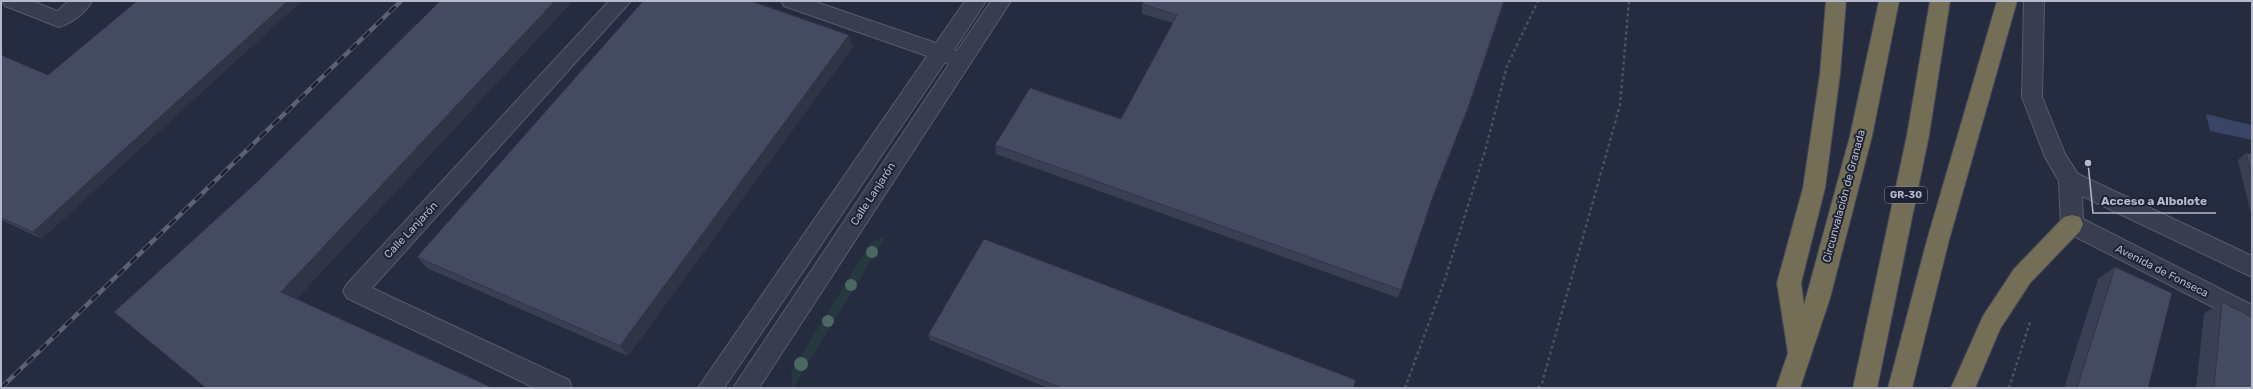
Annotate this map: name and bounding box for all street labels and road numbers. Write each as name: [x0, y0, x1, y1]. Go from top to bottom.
street label: Circunvalación de Granada: [1820, 128, 1868, 264]
street label: Calle Lanjarón: [848, 160, 898, 228]
road number: GR-30: [1885, 187, 1927, 203]
street label: Calle Lanjarón: [382, 199, 440, 261]
street label: Avenida de Fonseca: [2113, 242, 2211, 300]

